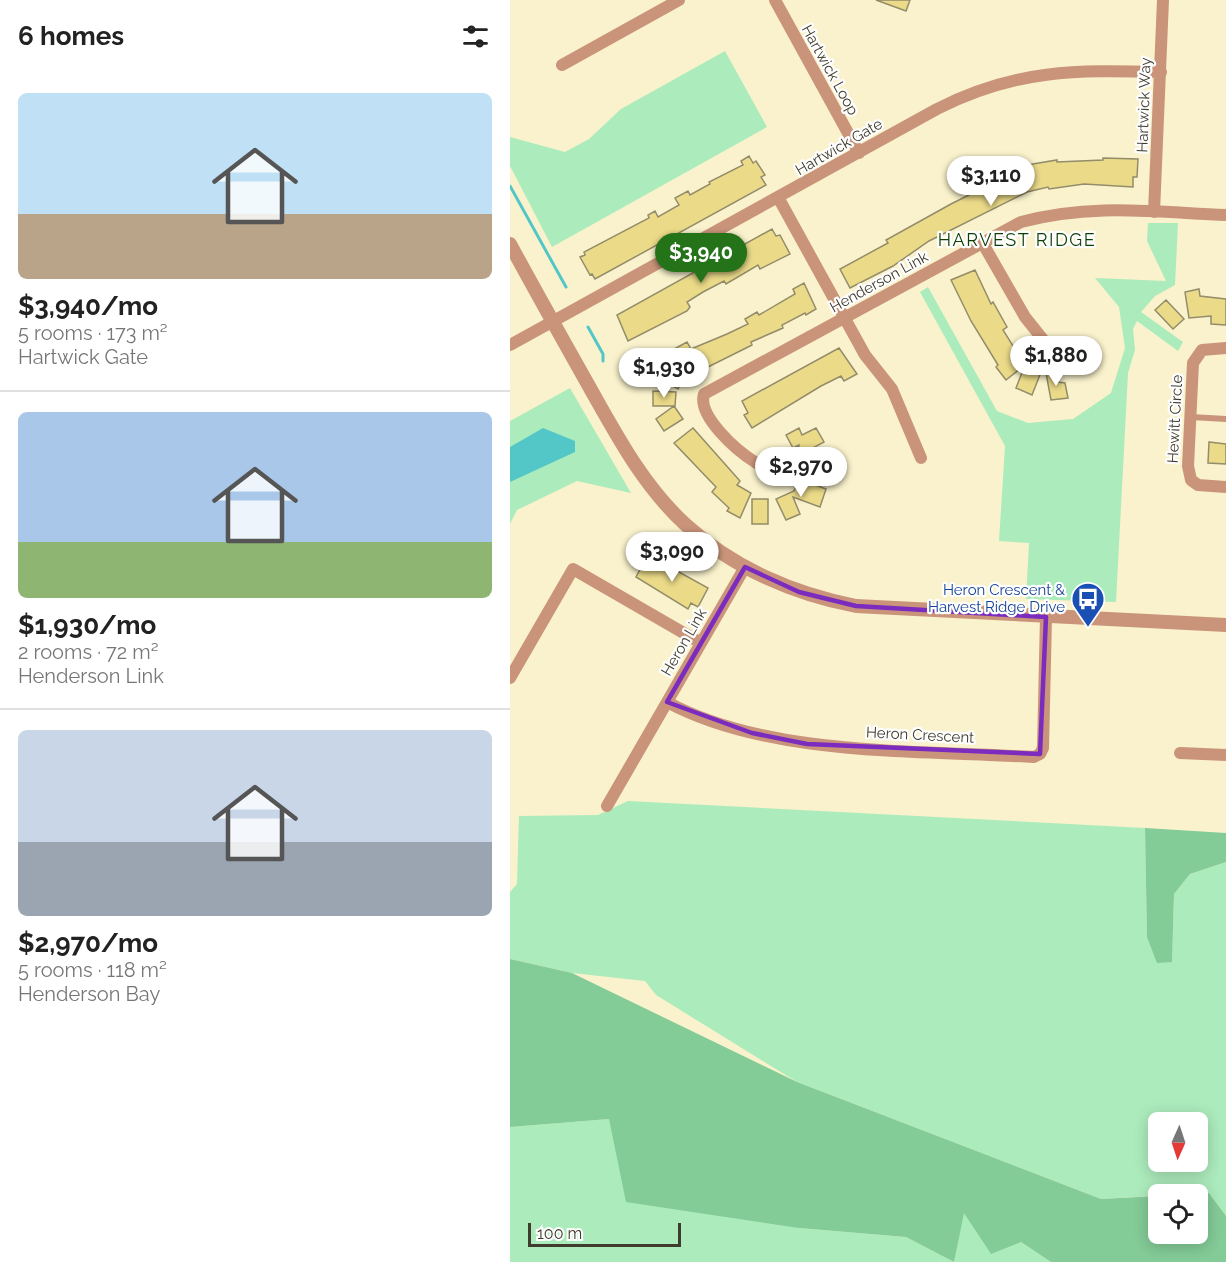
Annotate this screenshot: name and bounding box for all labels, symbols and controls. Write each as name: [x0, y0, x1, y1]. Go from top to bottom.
icon: filters: [459, 20, 492, 53]
text: 6 homes: [18, 21, 124, 51]
street label: Hartwick Loop: [798, 22, 862, 118]
street label: Hartwick Way: [1133, 57, 1155, 153]
street label: Hartwick Gate: [792, 115, 886, 179]
icon: home: [201, 132, 309, 240]
pin: $3,110: [942, 156, 1040, 207]
text: $3,110: [961, 163, 1021, 187]
district label: HARVEST RIDGE: [938, 229, 1096, 250]
pin: $3,940: [652, 233, 750, 284]
text: $3,940: [669, 240, 733, 264]
street label: Henderson Link: [827, 248, 931, 316]
text: $3,940/mo: [18, 291, 158, 321]
text: 5 rooms · 173 m²: [18, 321, 168, 345]
pin: $1,880: [1007, 336, 1105, 387]
text: $1,880: [1024, 343, 1088, 367]
text: Hartwick Gate: [18, 345, 148, 369]
pin: $1,930: [615, 348, 713, 399]
text: $1,930: [633, 355, 695, 379]
street label: Hewitt Circle: [1164, 374, 1186, 464]
pin: $2,970: [752, 447, 850, 498]
icon: home: [201, 451, 309, 559]
text: $2,970: [769, 454, 833, 478]
pin: $3,090: [623, 532, 721, 583]
text: $3,090: [640, 539, 704, 563]
place label: Heron Crescent & Harvest Ridge Drive: [928, 581, 1065, 616]
bus stop icon: Heron Crescent & Harvest Ridge Drive: [1070, 581, 1106, 628]
street label: Heron Link: [657, 605, 711, 679]
text: $1,930/mo: [18, 610, 156, 640]
text: 2 rooms · 72 m²: [18, 640, 158, 664]
text: Henderson Link: [18, 664, 164, 688]
street label: Heron Crescent: [865, 723, 975, 747]
icon: home: [201, 769, 309, 877]
text: $2,970/mo: [18, 928, 158, 958]
text: 5 rooms · 118 m²: [18, 958, 167, 982]
text: Henderson Bay: [18, 982, 160, 1006]
north arrow: [1148, 1112, 1208, 1172]
map controls: [1148, 1112, 1208, 1244]
button: locate: [1148, 1184, 1208, 1244]
scale bar: [528, 1220, 681, 1248]
text: 100 m: [537, 1224, 582, 1243]

